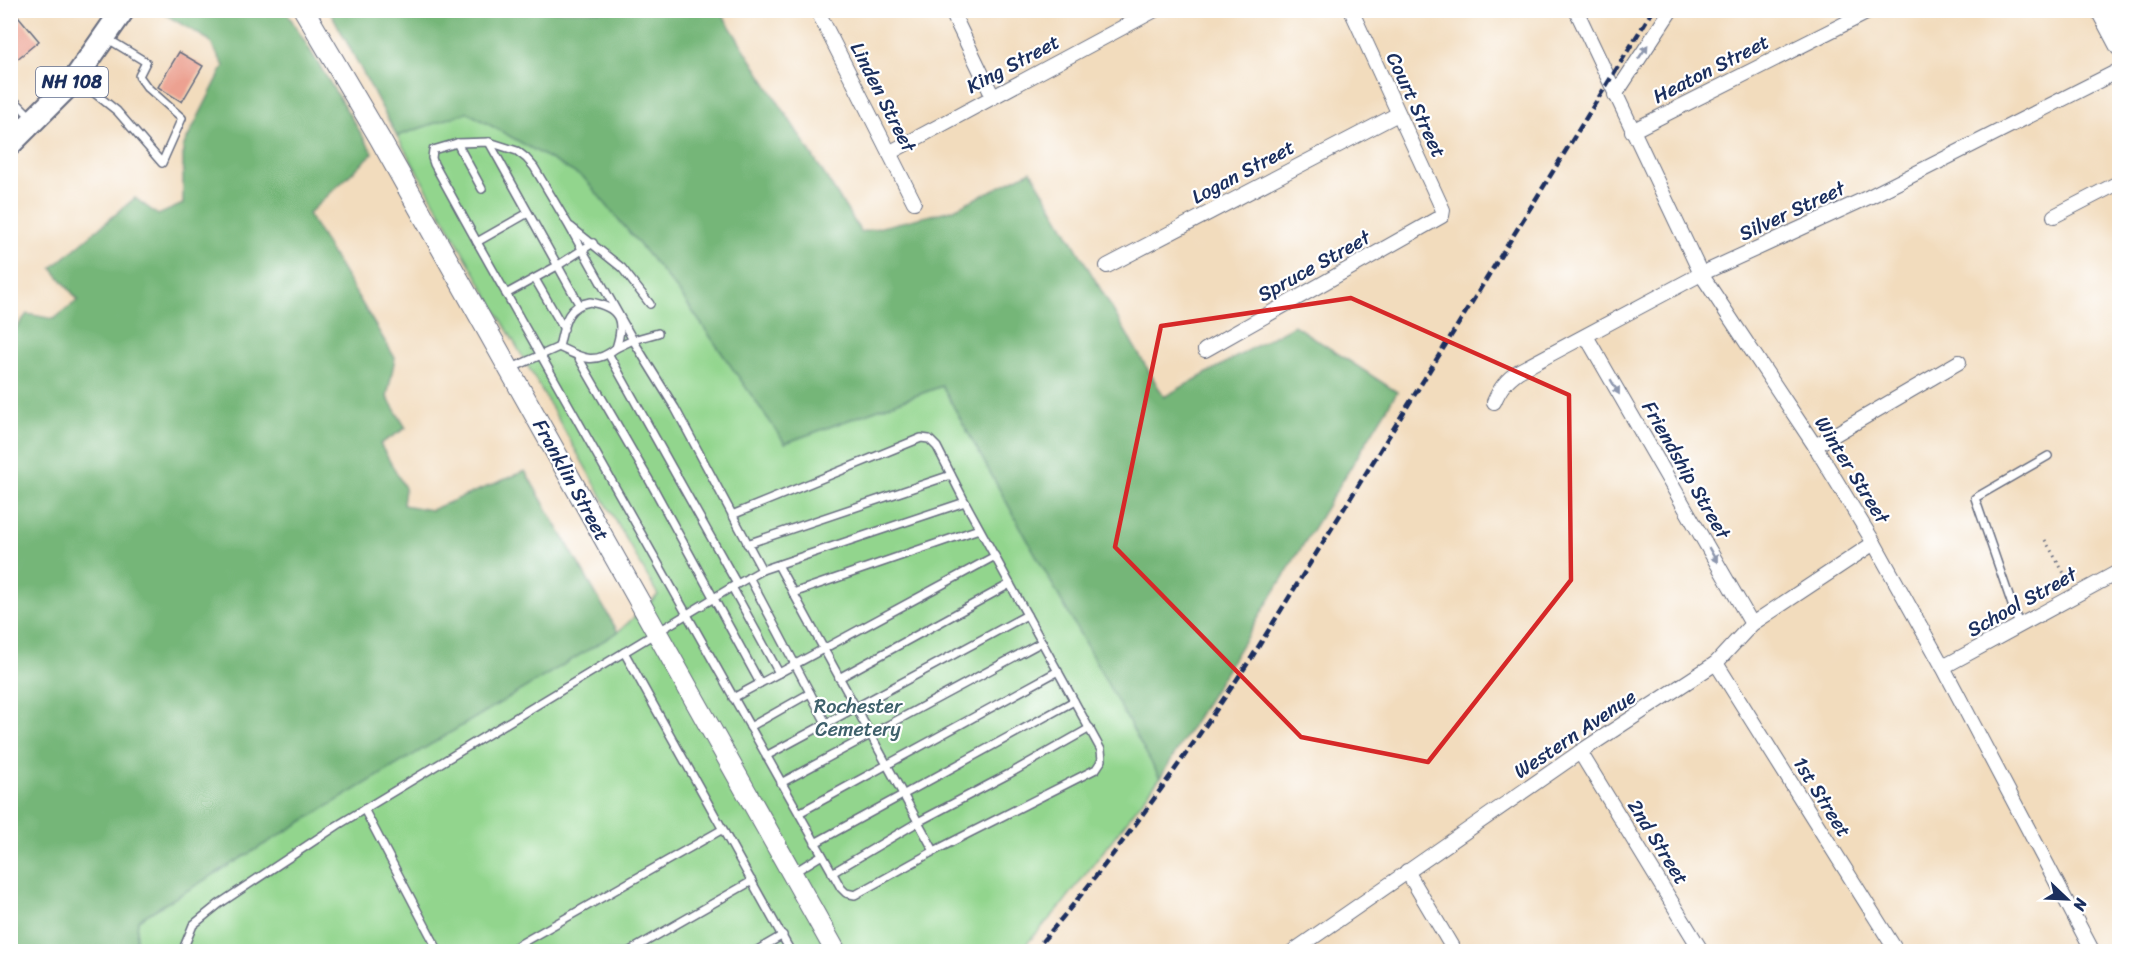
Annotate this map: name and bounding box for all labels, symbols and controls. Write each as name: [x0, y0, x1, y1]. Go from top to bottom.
street label: Heaton Street: [1646, 24, 1776, 113]
street label: King Street: [960, 25, 1066, 103]
street label: Linden Street: [840, 36, 926, 159]
one-way arrow: [1637, 45, 1649, 61]
street label: Court Street: [1376, 46, 1456, 164]
road number: NH 108: [36, 67, 108, 97]
street label: Logan Street: [1185, 130, 1301, 214]
street label: Silver Street: [1733, 171, 1852, 251]
street label: Spruce Street: [1251, 220, 1378, 312]
one-way arrow: [1610, 378, 1620, 395]
street label: Friendship Street: [1632, 394, 1740, 547]
street label: Winter Street: [1805, 409, 1900, 532]
street label: Franklin Street: [523, 412, 619, 548]
one-way arrow: [1707, 547, 1717, 564]
street label: School Street: [1960, 557, 2085, 647]
street label: Western Avenue: [1506, 680, 1644, 788]
park label: Rochester Cemetery: [814, 689, 904, 747]
street label: 1st Street: [1783, 750, 1861, 845]
street label: 2nd Street: [1618, 792, 1698, 892]
north arrow: [2037, 869, 2097, 929]
text: N: [2064, 893, 2096, 916]

